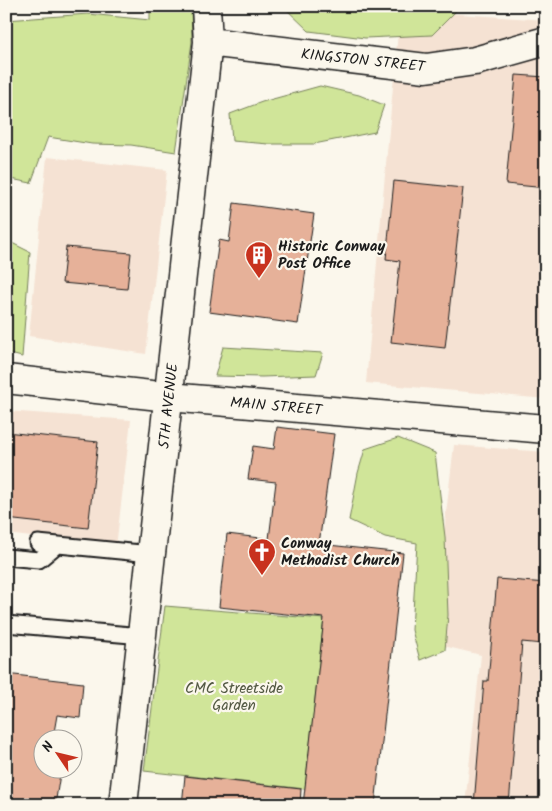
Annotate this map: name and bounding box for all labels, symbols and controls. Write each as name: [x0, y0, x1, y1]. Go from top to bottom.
street label: KINGSTON STREET: [300, 43, 428, 80]
place label: Historic Conway Post Office: [278, 235, 385, 276]
building icon: Historic Conway Post Office: [244, 240, 274, 279]
street label: 5TH AVENUE: [153, 361, 186, 450]
street label: MAIN STREET: [229, 391, 325, 423]
place label: Conway Methodist Church: [281, 532, 399, 573]
church icon: Conway Methodist Church: [247, 537, 277, 576]
park label: CMC Streetside Garden: [185, 677, 283, 718]
north arrow: [32, 728, 82, 778]
text: N: [37, 737, 60, 757]

